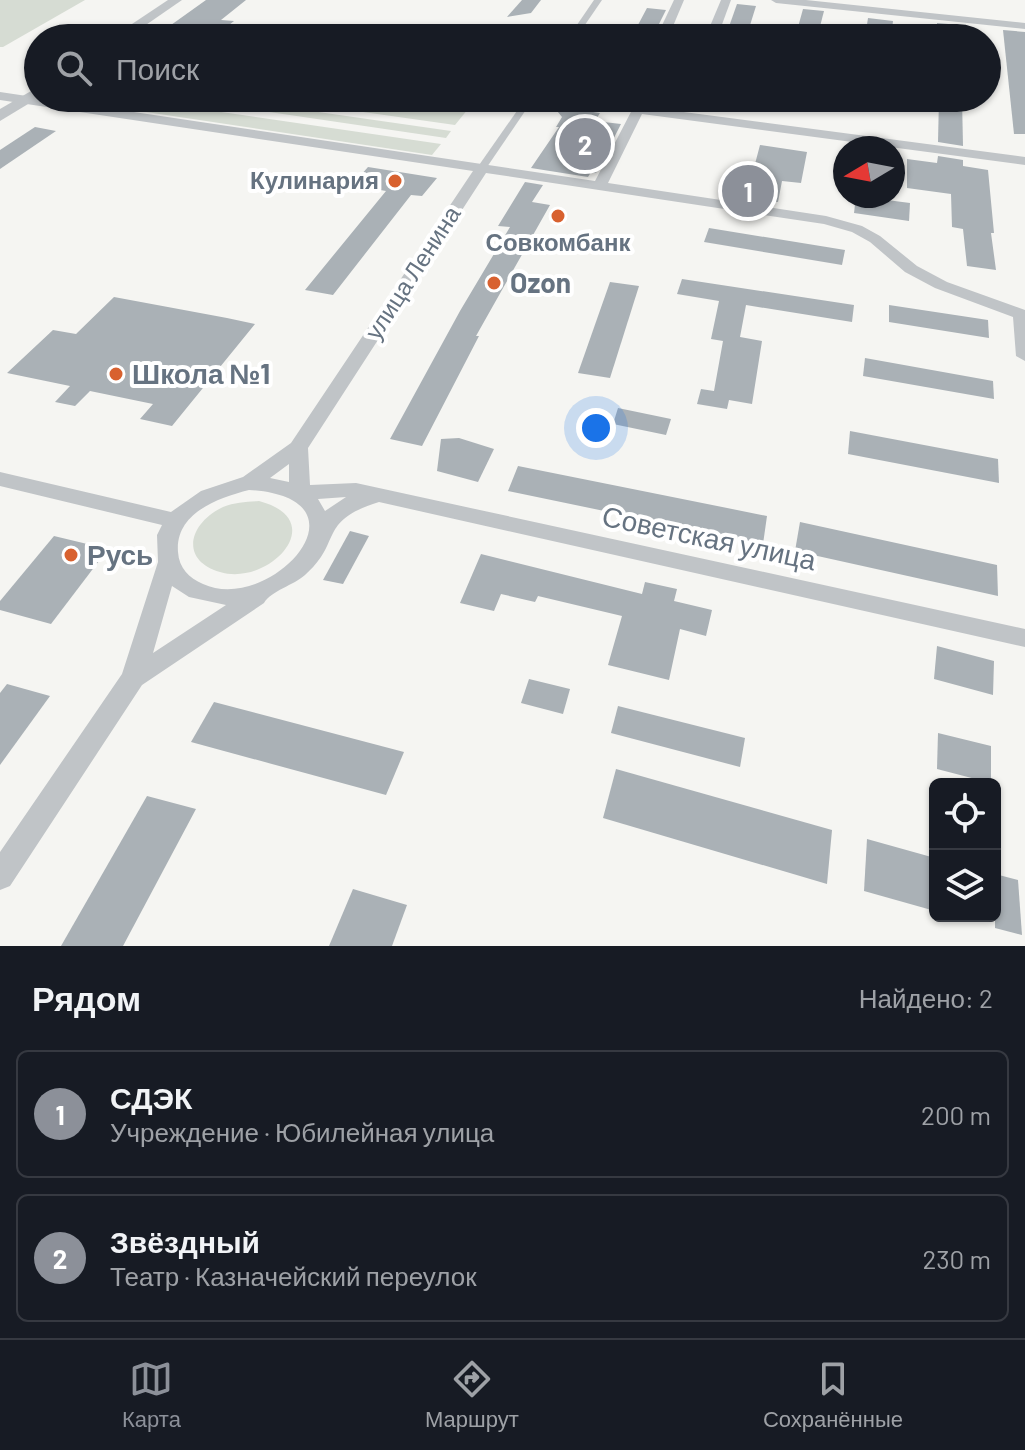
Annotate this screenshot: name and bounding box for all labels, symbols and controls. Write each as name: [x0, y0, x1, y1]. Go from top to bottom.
search box: [24, 24, 1001, 112]
icon: search: [52, 46, 96, 90]
text: Поиск: [116, 50, 199, 86]
pin: 2: [559, 114, 611, 174]
north arrow: [833, 136, 905, 208]
pin: 1: [722, 161, 774, 221]
place label: Кулинария: [250, 165, 379, 194]
marker: Кулинария: [386, 172, 404, 190]
street label: улица Ленина: [358, 200, 466, 344]
marker: Совкомбанк: [549, 207, 567, 225]
place label: Совкомбанк: [486, 227, 631, 256]
place label: Ozon: [510, 265, 571, 299]
marker: Ozon: [485, 274, 503, 292]
place label: Школа №1: [132, 356, 270, 390]
marker: Школа №1: [107, 365, 125, 383]
your location: [576, 408, 616, 448]
street label: Советская улица: [599, 498, 820, 576]
place label: Русь: [87, 537, 153, 571]
marker: Русь: [62, 546, 80, 564]
map controls: [929, 778, 1001, 922]
button: locate: [929, 778, 1001, 850]
button: layers: [929, 850, 1001, 922]
text: Рядом: [32, 977, 141, 1018]
text: Найдено: 2: [859, 982, 993, 1013]
text: СДЭК: [110, 1079, 192, 1115]
text: 1: [55, 1099, 65, 1130]
text: 200 m: [921, 1099, 991, 1130]
text: Учреждение · Юбилейная улица: [110, 1116, 494, 1147]
text: Звёздный: [110, 1223, 260, 1259]
text: 2: [53, 1243, 67, 1274]
text: 230 m: [922, 1243, 991, 1274]
text: Театр · Казначейский переулок: [110, 1260, 477, 1291]
tab: Карта: [122, 1357, 181, 1433]
tab: Маршрут: [425, 1357, 519, 1433]
tab: Сохранённые: [763, 1357, 903, 1433]

